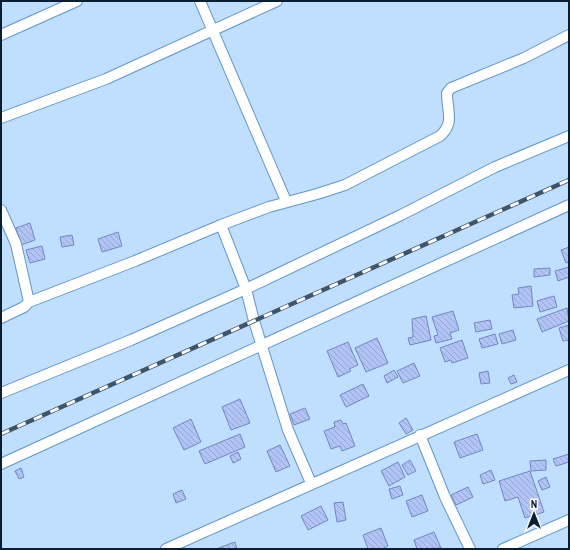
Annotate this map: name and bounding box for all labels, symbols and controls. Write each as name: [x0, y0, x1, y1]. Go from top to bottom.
north arrow: [514, 494, 554, 534]
text: N: [531, 497, 537, 511]

